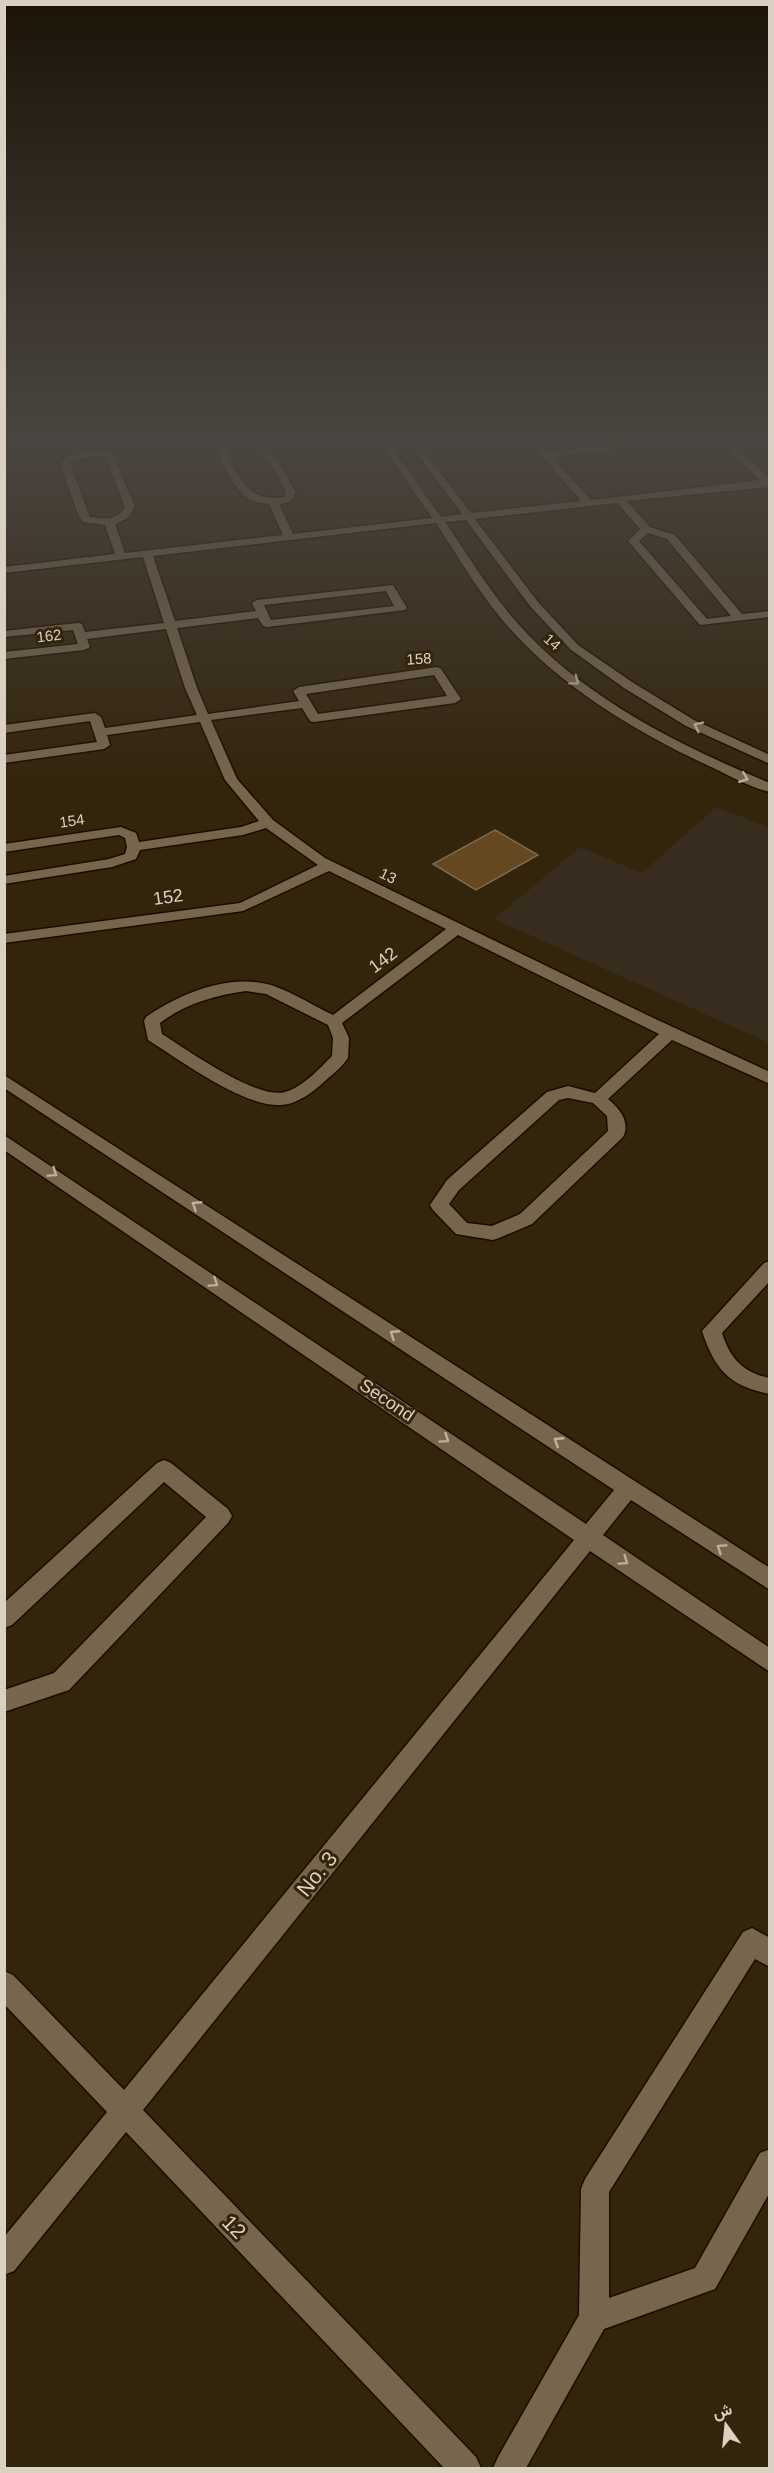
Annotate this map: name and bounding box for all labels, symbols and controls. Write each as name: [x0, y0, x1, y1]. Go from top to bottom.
street label: 162: [35, 626, 62, 645]
street label: 14: [540, 630, 564, 654]
street label: 158: [406, 649, 432, 668]
one-way arrow: [569, 674, 580, 685]
one-way arrow: [693, 722, 704, 734]
one-way arrow: [738, 771, 749, 783]
street label: 154: [58, 810, 86, 831]
street label: 13: [377, 864, 399, 887]
street label: 152: [152, 885, 184, 909]
street label: 142: [365, 943, 401, 977]
one-way arrow: [46, 1166, 57, 1177]
one-way arrow: [191, 1202, 202, 1213]
one-way arrow: [208, 1276, 219, 1287]
one-way arrow: [390, 1331, 401, 1342]
street label: Second: [356, 1375, 418, 1425]
one-way arrow: [439, 1432, 449, 1444]
one-way arrow: [554, 1436, 564, 1448]
one-way arrow: [717, 1544, 728, 1555]
one-way arrow: [617, 1554, 628, 1565]
street label: No. 3: [292, 1847, 341, 1900]
street label: 12: [218, 2210, 251, 2243]
north arrow: [696, 2395, 756, 2455]
text: ش: [711, 2400, 734, 2423]

